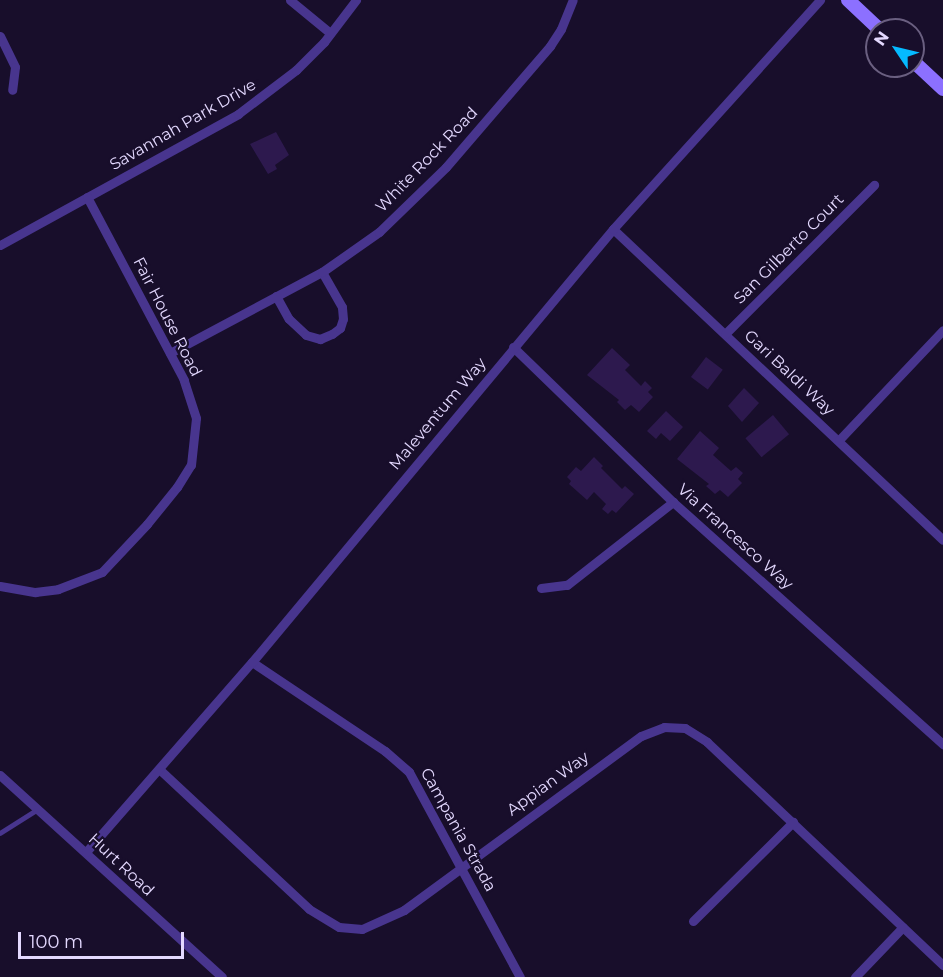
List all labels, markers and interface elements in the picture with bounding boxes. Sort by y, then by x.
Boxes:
north arrow [865,18,925,78]
text: N [870,28,893,49]
street label: Savannah Park Drive [106,75,260,175]
street label: White Rock Road [372,103,482,217]
street label: San Gilberto Court [730,190,848,308]
street label: Fair House Road [129,254,205,380]
street label: Gari Baldi Way [740,326,838,420]
street label: Maleventum Way [385,354,491,474]
street label: Via Francesco Way [673,480,797,594]
street label: Appian Way [503,748,593,820]
street label: Campania Strada [416,765,500,895]
street label: Hurt Road [84,830,158,900]
scale bar [21,920,188,958]
text: 100 m [29,931,83,953]

